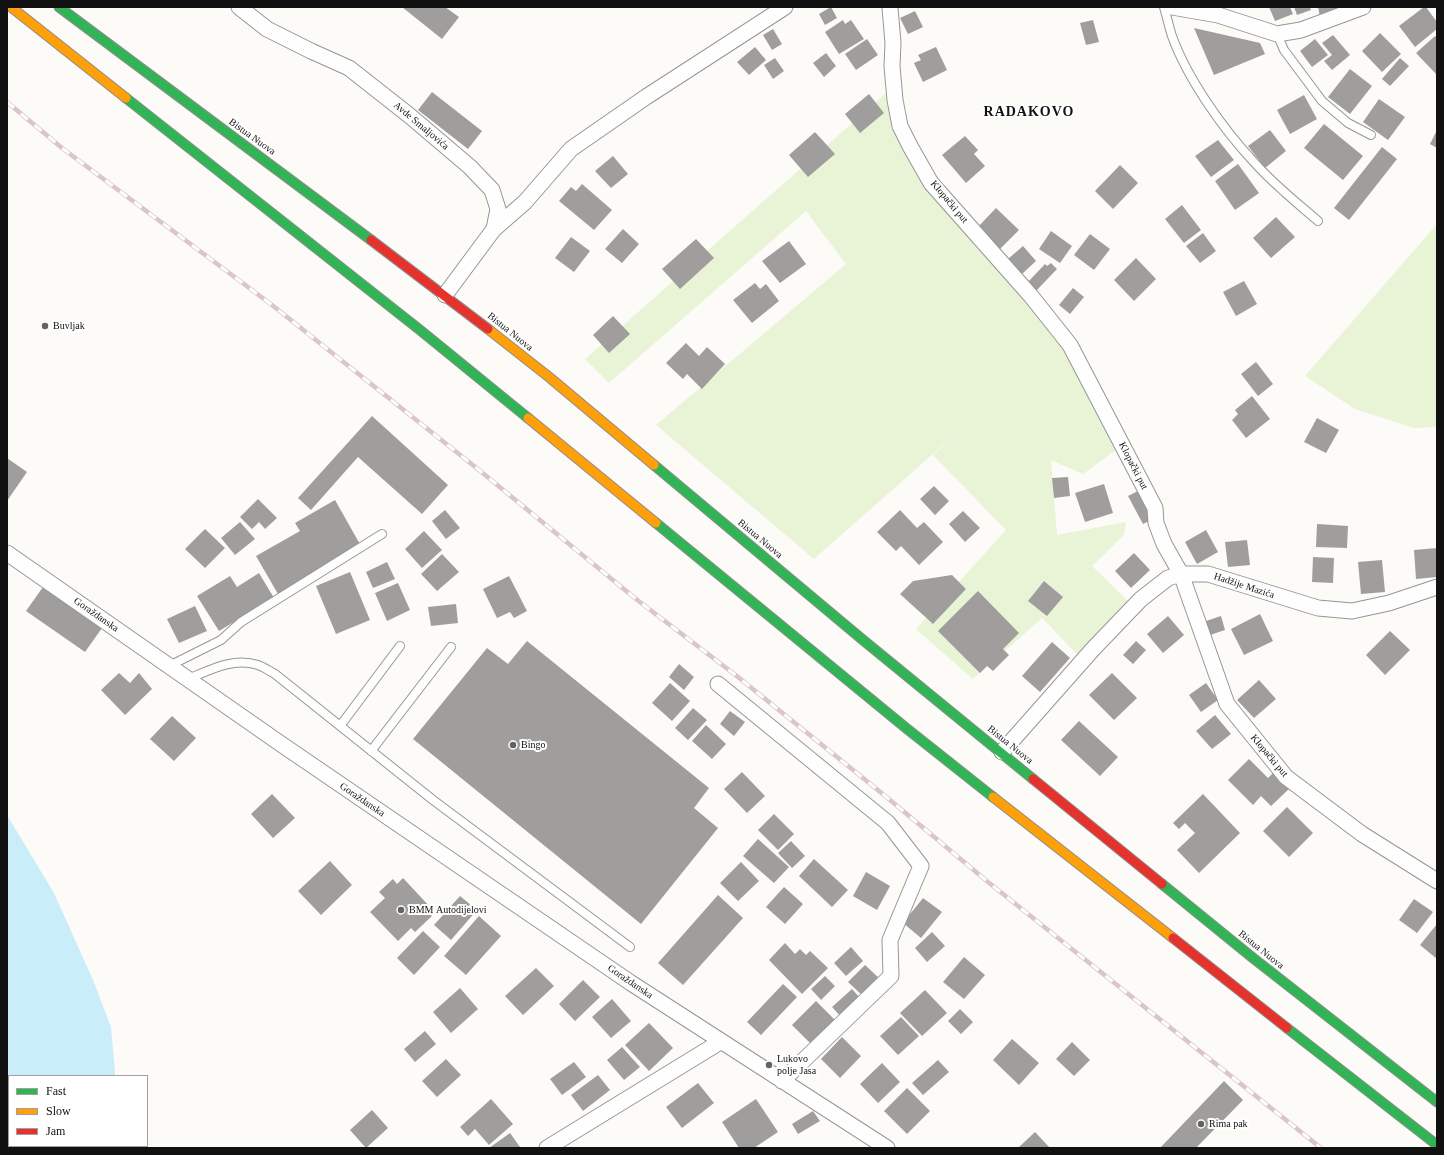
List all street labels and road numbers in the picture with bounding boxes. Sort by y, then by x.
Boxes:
street label: Avde Smaljovića [391,99,451,153]
street label: Bistua Nuova [226,116,278,158]
street label: Klopački put [928,178,970,226]
street label: Bistua Nuova [485,310,535,354]
street label: Klopački put [1116,440,1150,492]
street label: Bistua Nuova [735,517,785,561]
street label: Hadžije Mazića [1212,571,1276,601]
street label: Goraždanska [71,595,121,635]
street label: Bistua Nuova [985,723,1035,767]
street label: Klopački put [1248,732,1290,780]
street label: Goraždanska [337,780,387,820]
street label: Bistua Nuova [1236,928,1286,972]
street label: Goraždanska [605,962,655,1002]

